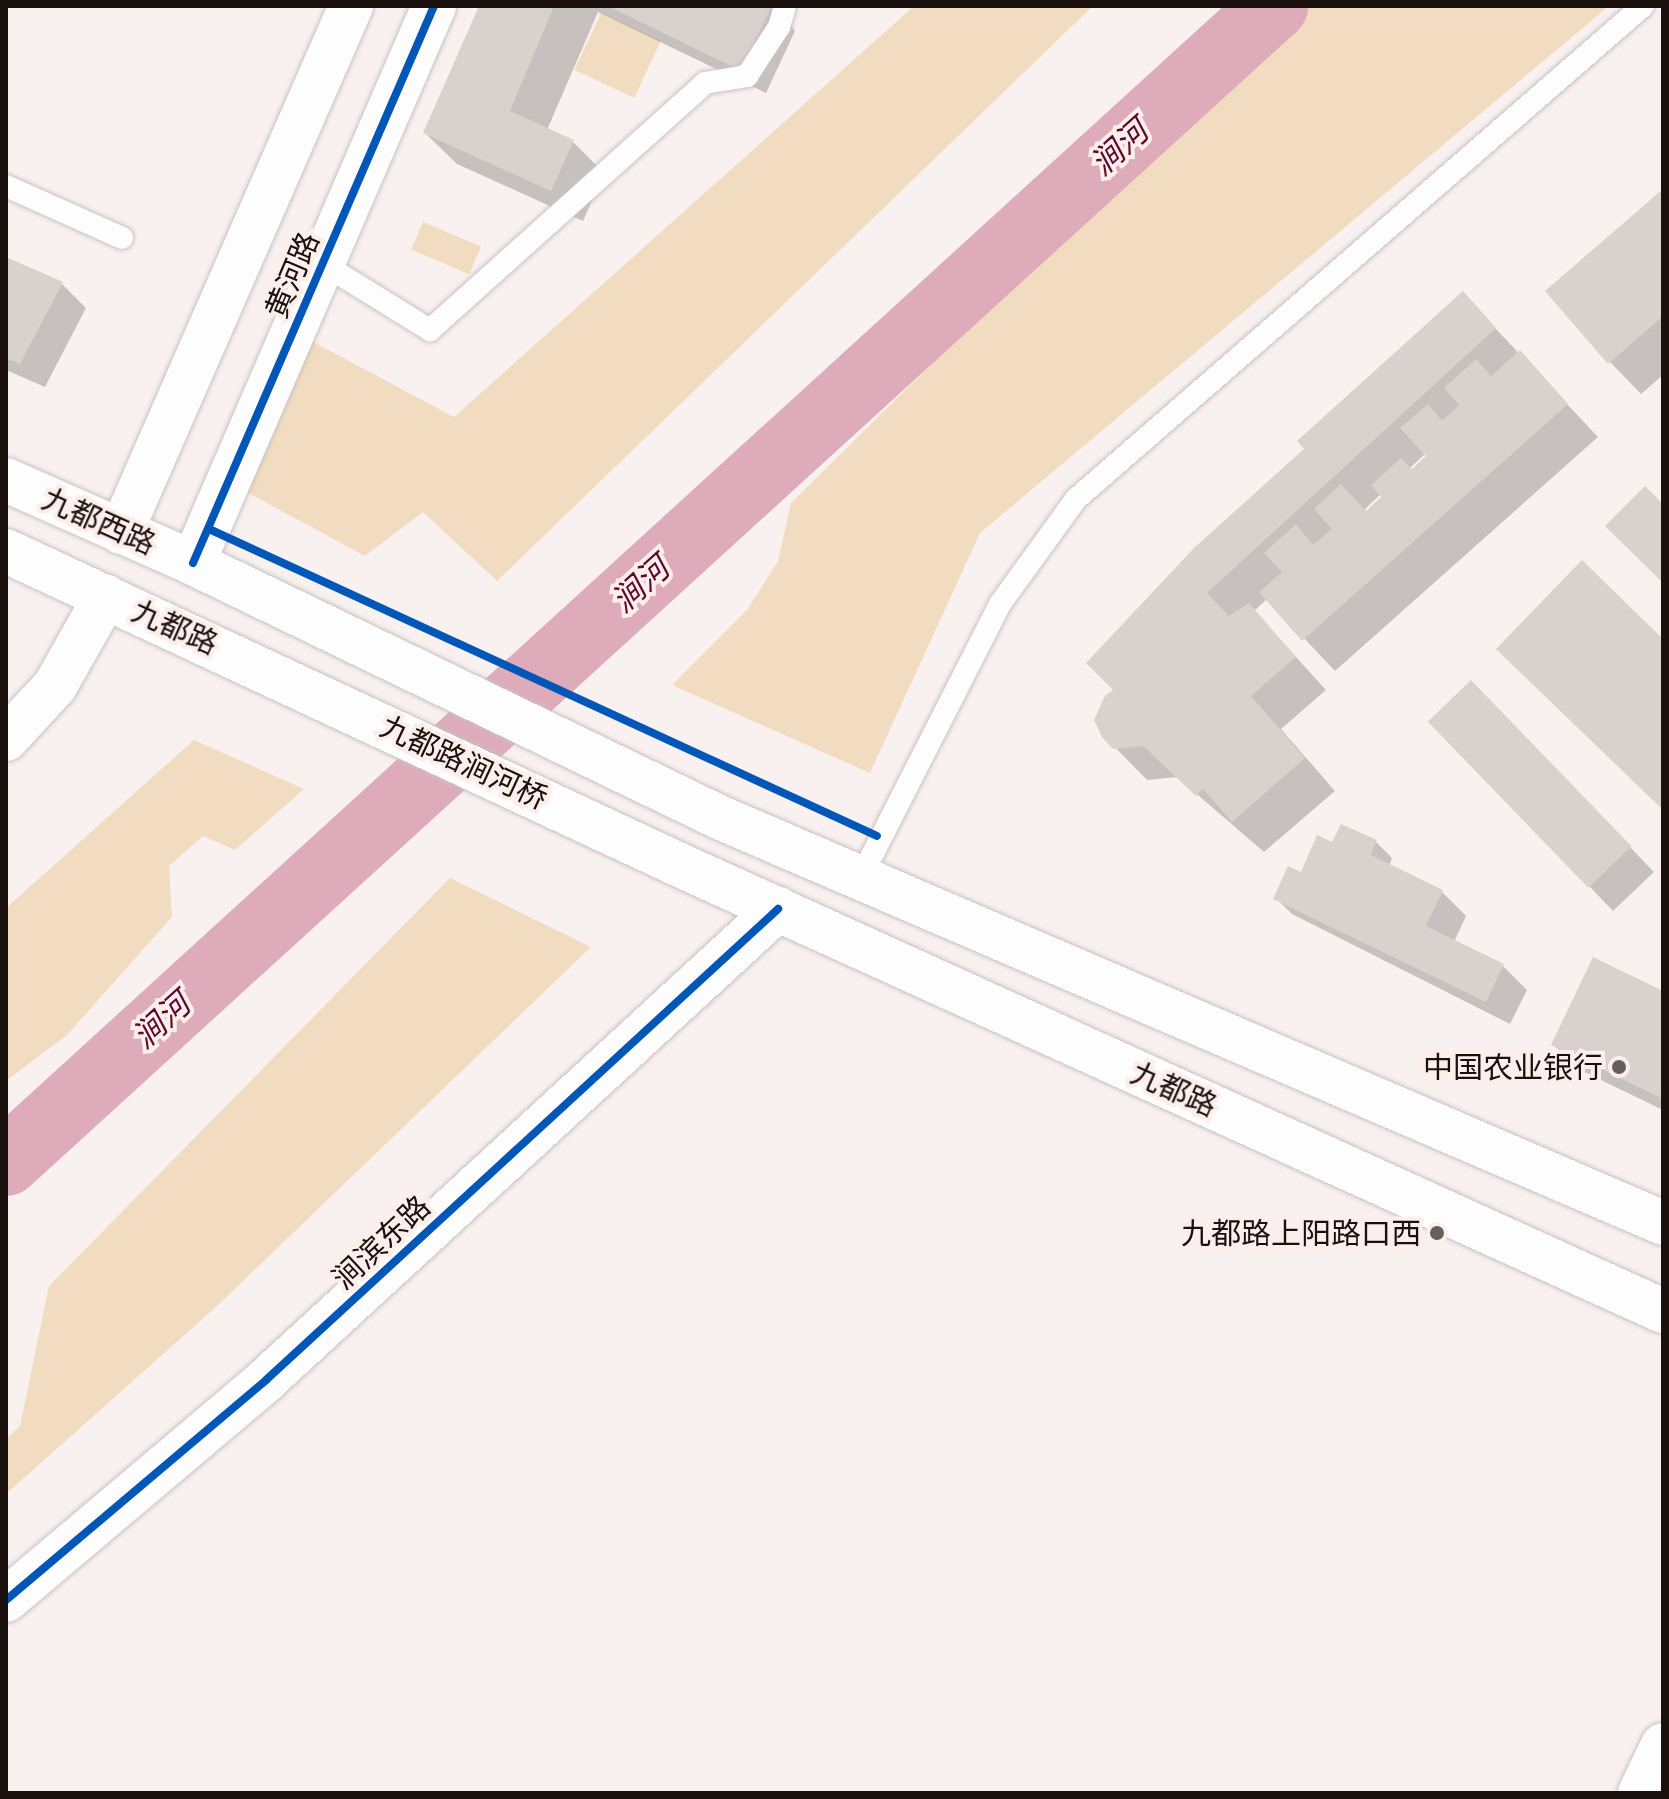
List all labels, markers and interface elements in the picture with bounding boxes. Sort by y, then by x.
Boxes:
water label: 涧河 [1082,111,1156,183]
street label: 黄河路 [258,227,326,323]
street label: 九都西路 [37,480,161,562]
water label: 涧河 [603,548,677,620]
street label: 九都路 [127,592,223,662]
street label: 九都路涧河桥 [375,708,553,816]
water label: 涧河 [124,984,198,1056]
place label: 中国农业银行 [1423,1049,1603,1085]
street label: 九都路 [1126,1054,1222,1124]
marker: 中国农业银行 [1610,1058,1628,1076]
street label: 涧滨东路 [325,1188,437,1296]
place label: 九都路上阳路口西 [1181,1215,1421,1251]
marker: 九都路上阳路口西 [1428,1224,1446,1242]

